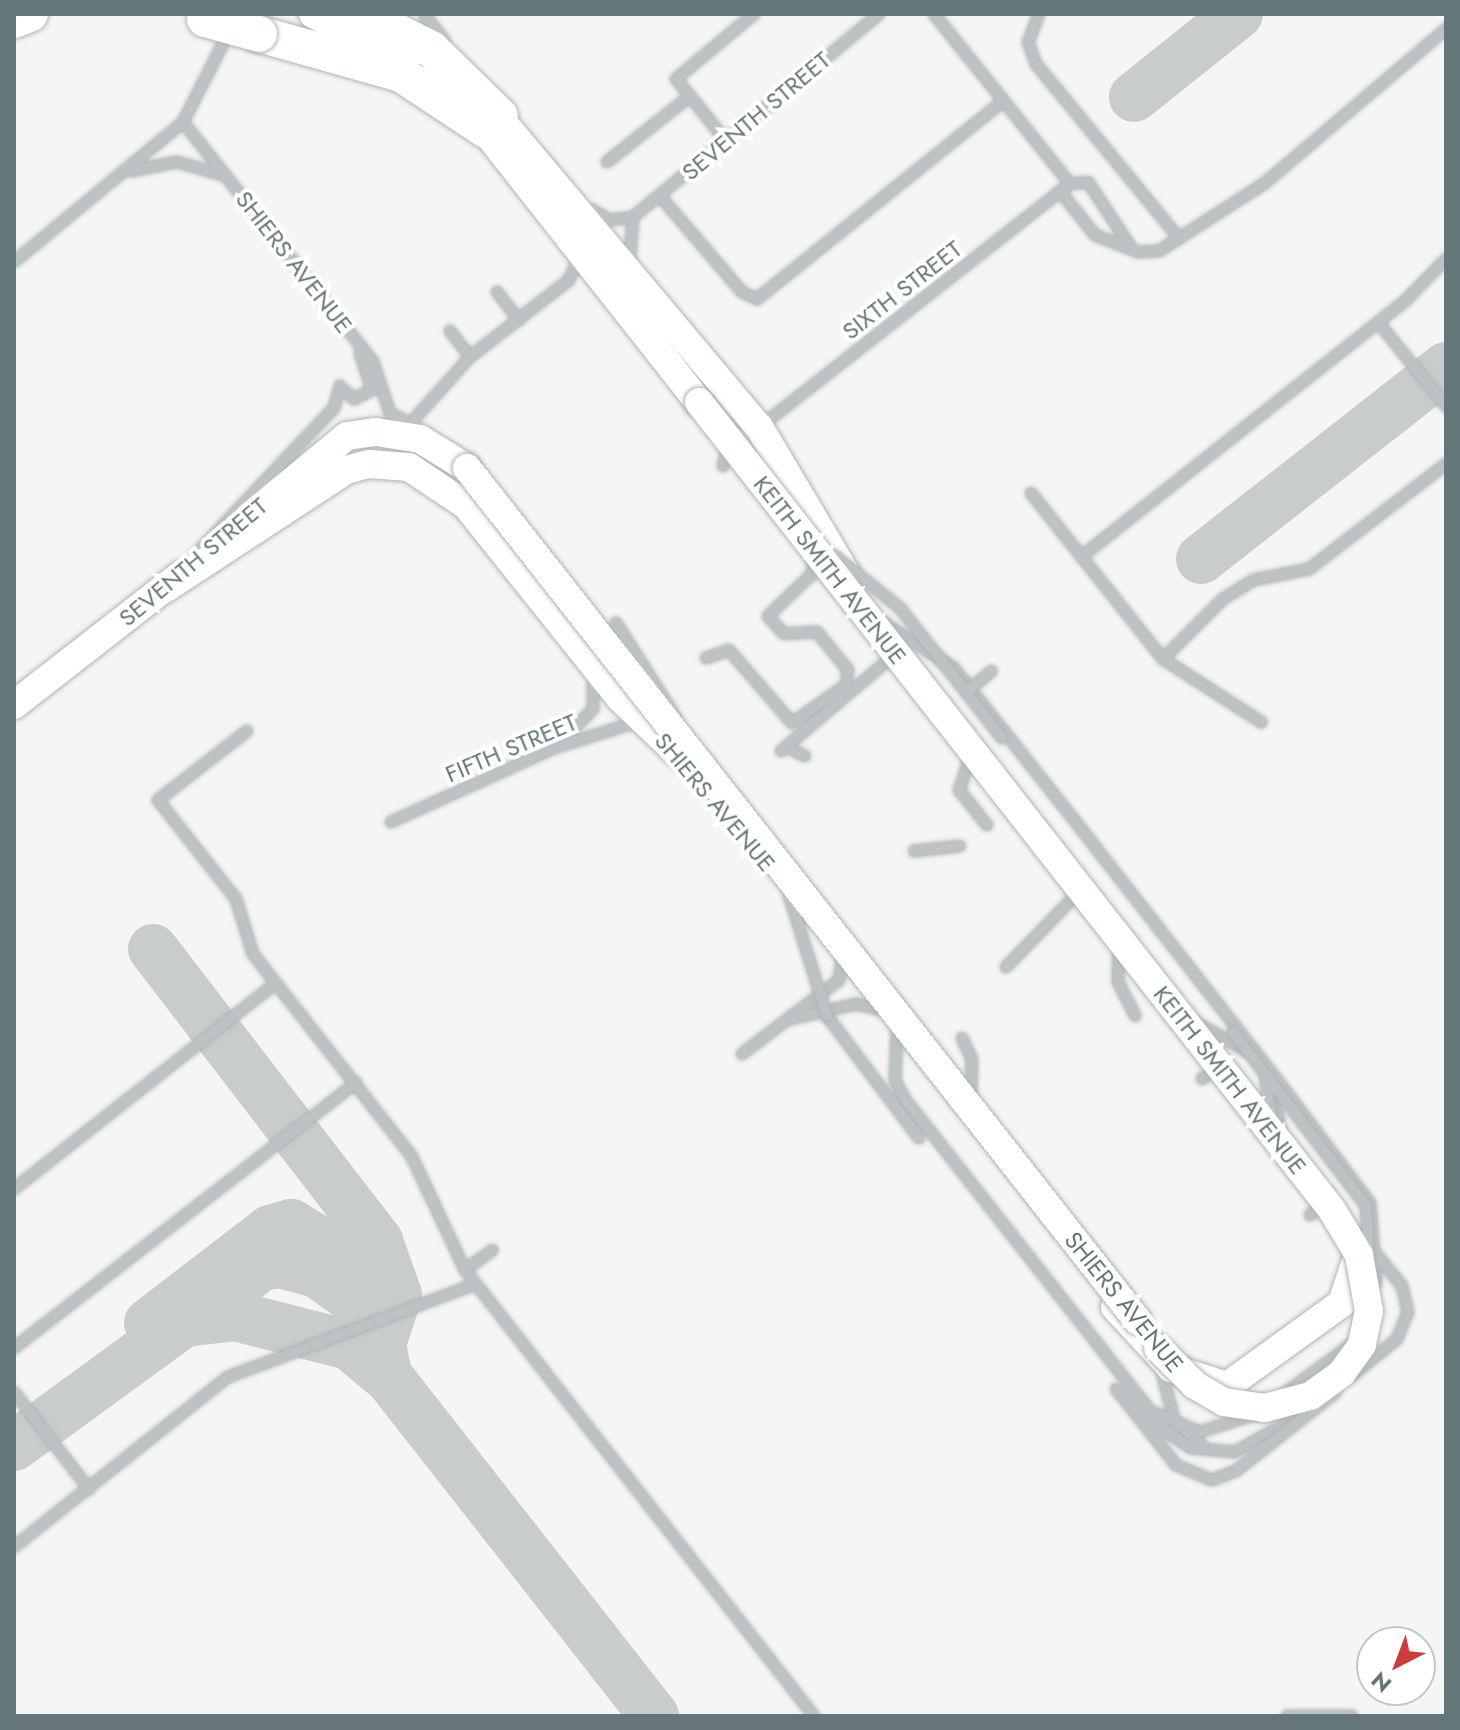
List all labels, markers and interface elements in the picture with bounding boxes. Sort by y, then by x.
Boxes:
street label: SEVENTH STREET [676,46,836,186]
street label: SHIERS AVENUE [230,185,358,339]
street label: SIXTH STREET [836,234,968,346]
street label: KEITH SMITH AVENUE [747,470,913,670]
street label: SEVENTH STREET [113,492,273,632]
street label: FIFTH STREET [441,707,581,789]
street label: SHIERS AVENUE [649,727,781,877]
street label: KEITH SMITH AVENUE [1147,980,1313,1180]
street label: SHIERS AVENUE [1059,1226,1189,1378]
north arrow [1356,1626,1436,1706]
text: N [1364,1665,1398,1700]

